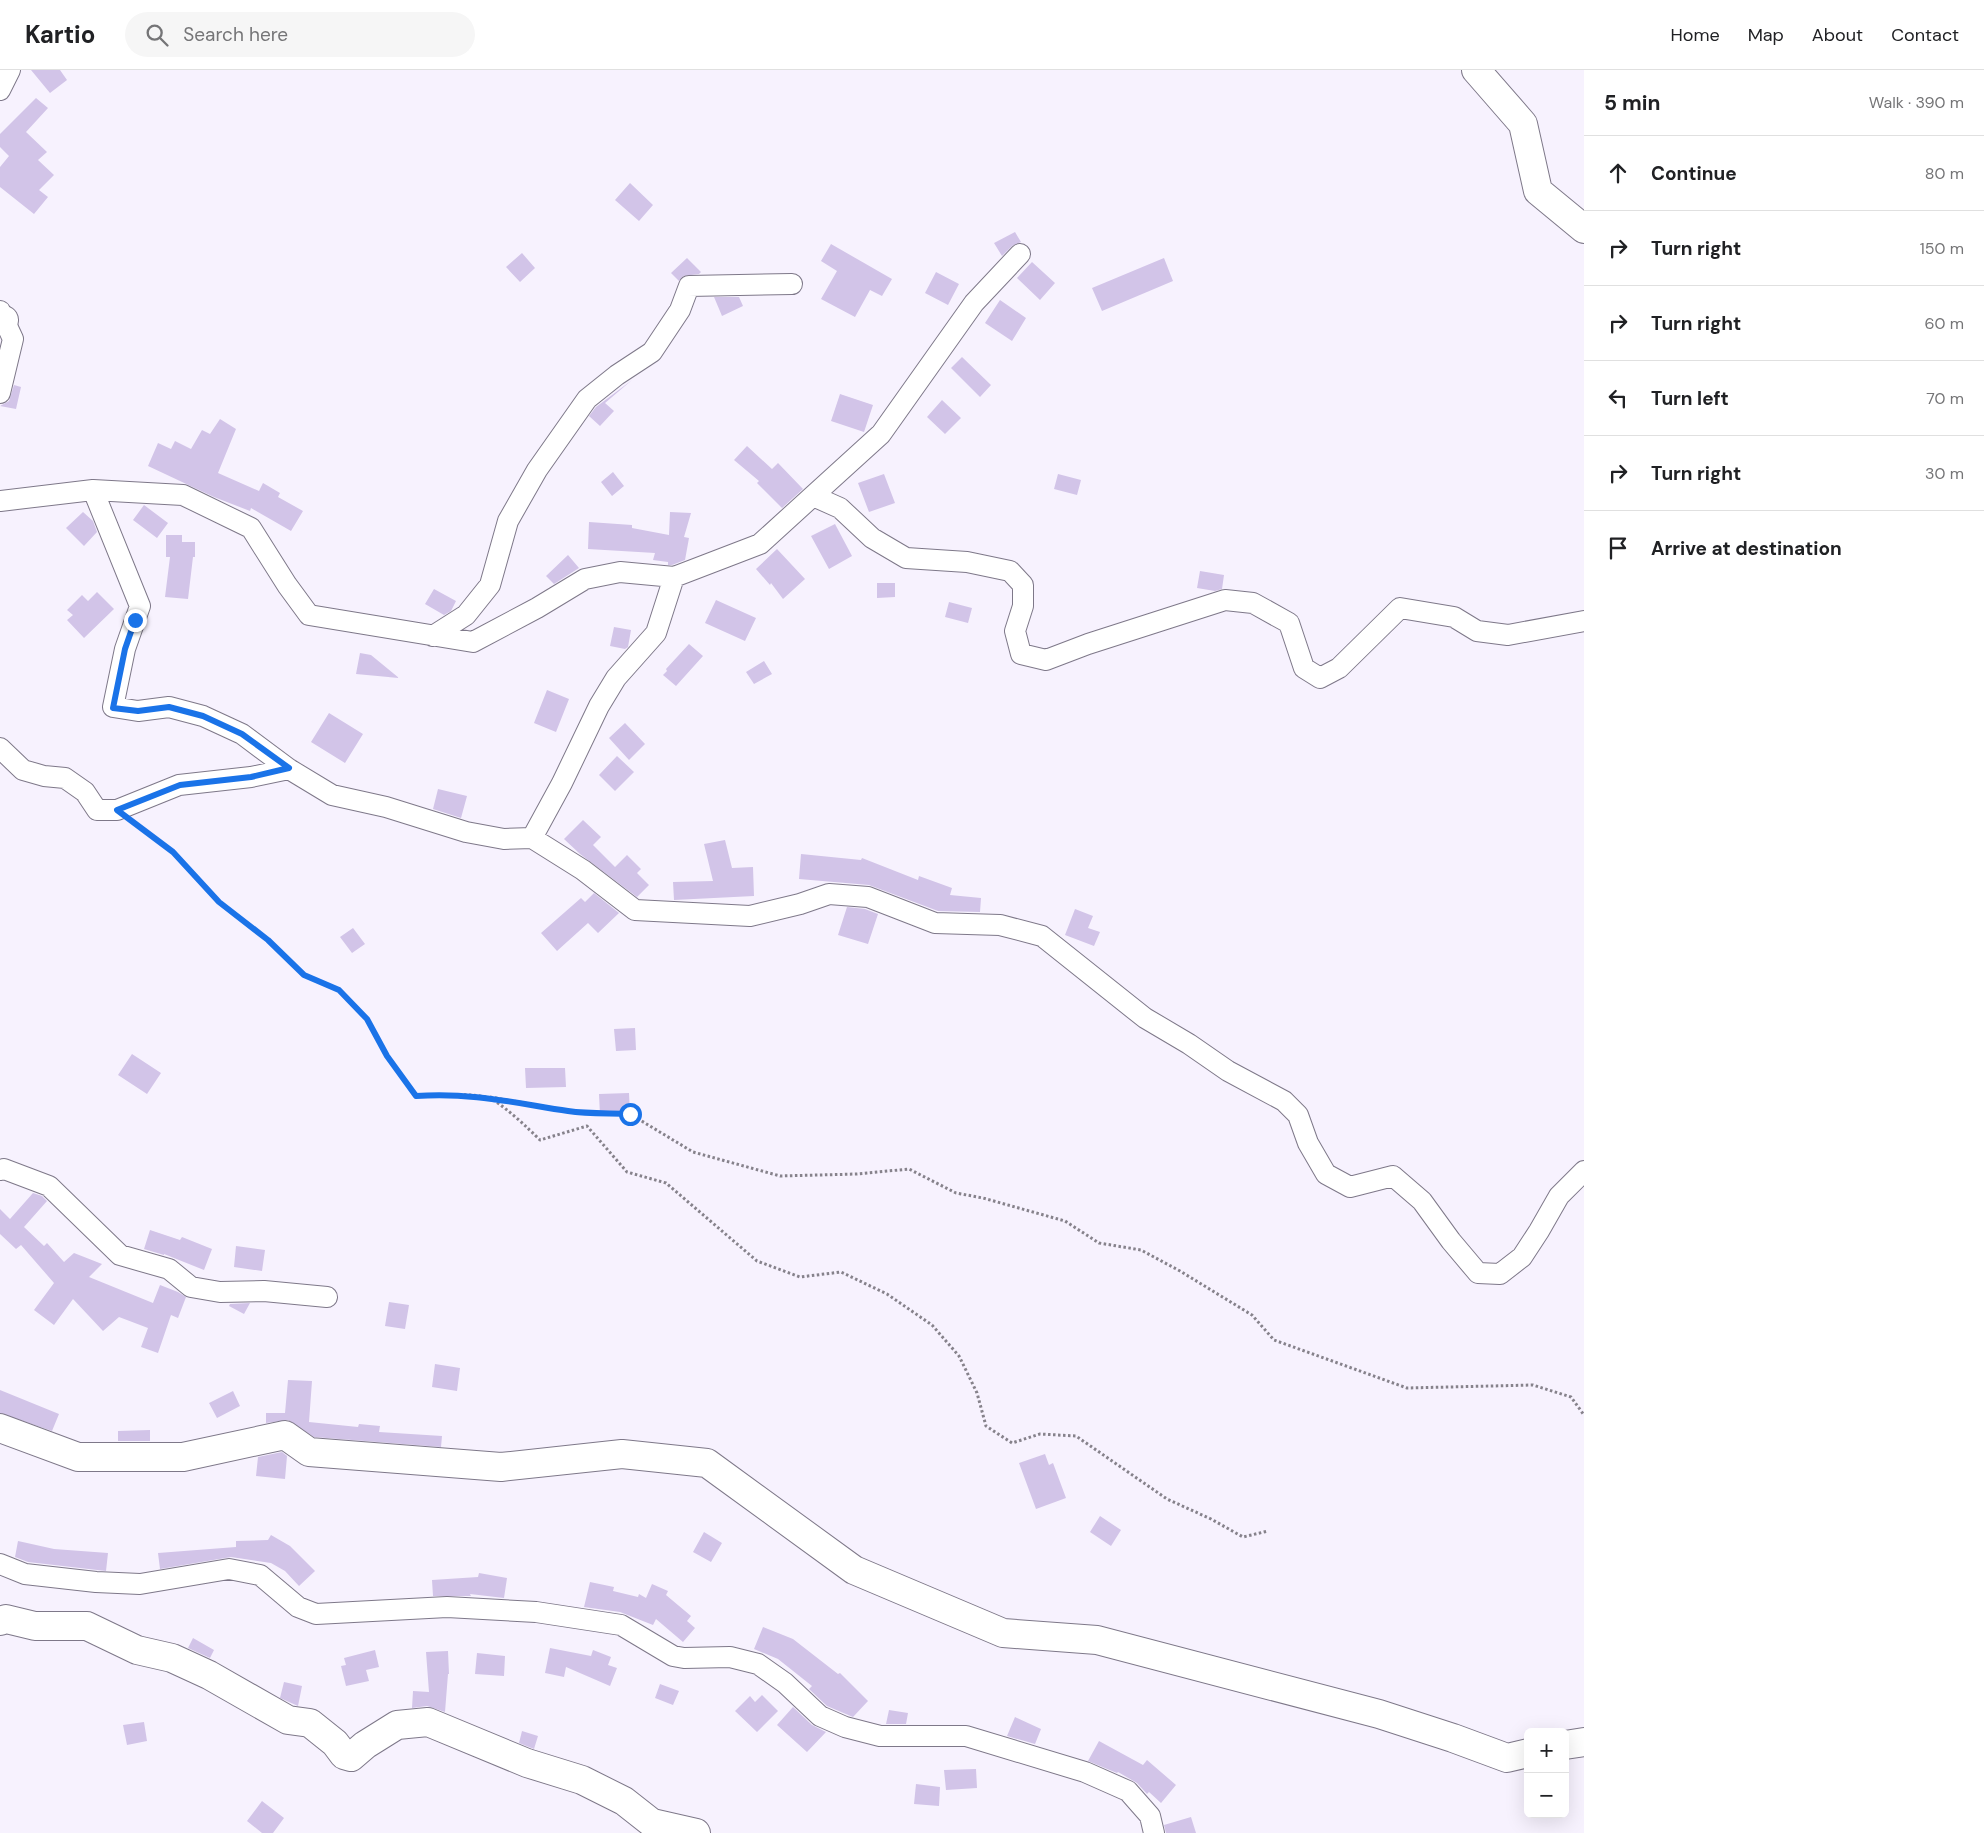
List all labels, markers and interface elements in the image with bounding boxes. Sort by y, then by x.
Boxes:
search box [125,12,475,57]
text: Kartio [25,19,95,50]
icon: search [143,21,171,49]
text: Search here [183,22,288,47]
text: Home [1670,23,1720,47]
text: Map [1748,23,1784,47]
text: About [1812,23,1863,47]
text: Contact [1891,23,1959,47]
text: 5 min [1604,89,1660,117]
text: Walk · 390 m [1869,92,1964,113]
icon: ahead [1604,159,1632,187]
text: Continue [1651,161,1737,186]
text: 80 m [1925,163,1964,184]
icon: right [1604,234,1632,262]
text: Turn right [1651,236,1741,261]
text: 150 m [1920,238,1964,259]
icon: right [1604,309,1632,337]
text: Turn right [1651,311,1741,336]
text: 60 m [1924,313,1964,334]
icon: left [1604,384,1632,412]
text: Turn left [1651,386,1729,411]
text: 70 m [1926,388,1964,409]
icon: right [1604,459,1632,487]
text: Turn right [1651,461,1741,486]
text: 30 m [1925,463,1964,484]
icon: arrive [1604,534,1632,562]
text: Arrive at destination [1651,536,1842,561]
route end [124,609,147,632]
route start [619,1103,642,1126]
map controls [1524,1728,1569,1818]
button: + [1524,1728,1569,1773]
button: − [1524,1773,1569,1818]

